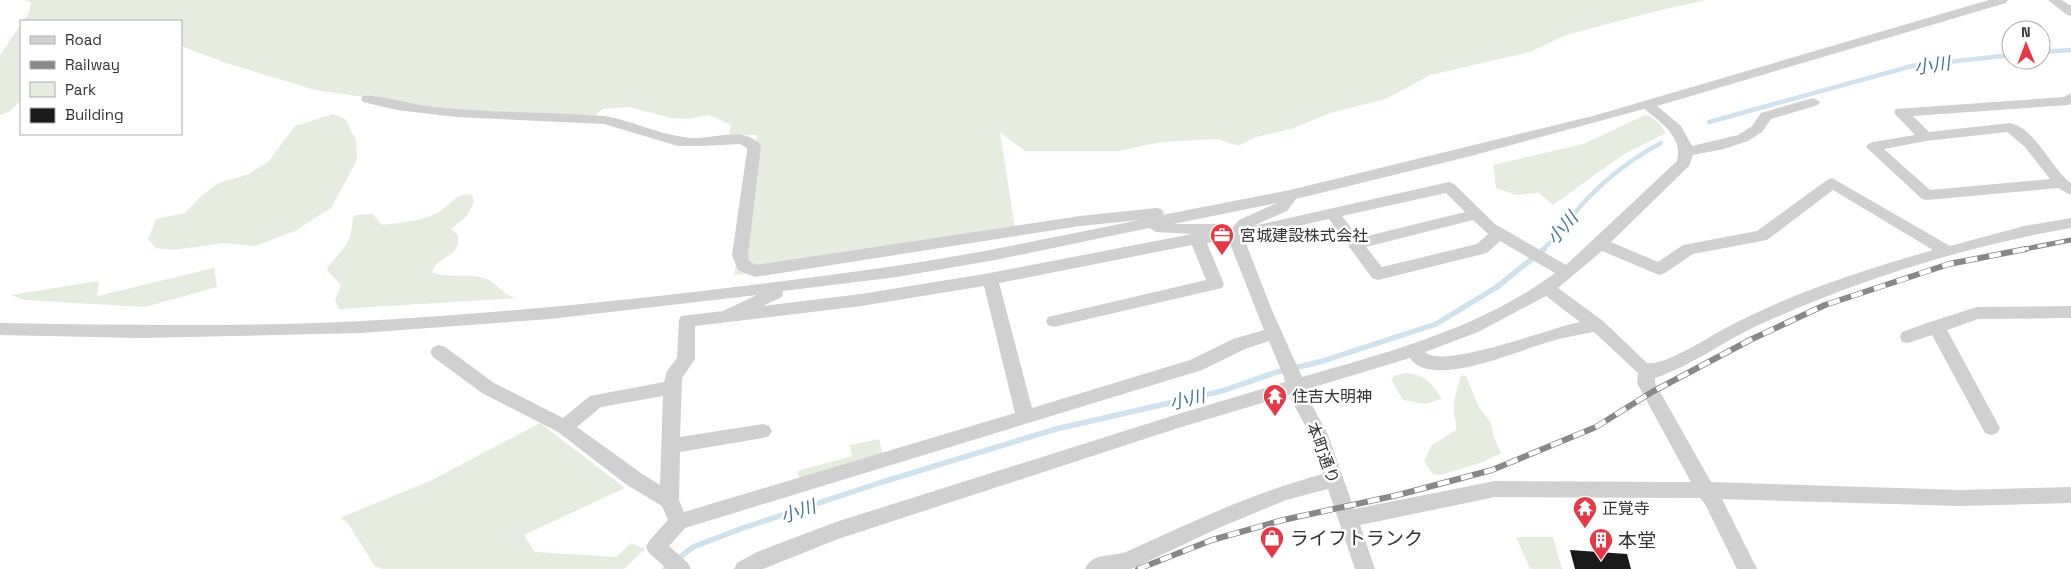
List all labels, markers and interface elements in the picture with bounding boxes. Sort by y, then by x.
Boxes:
legend [20,20,182,135]
north arrow [2001,20,2051,70]
text: N [2021,23,2031,41]
text: Road [65,30,102,49]
water label: 小川 [1913,51,1953,79]
text: Railway [65,55,120,74]
text: Park [65,80,96,99]
text: Building [65,105,124,124]
water label: 小川 [1542,205,1584,249]
office icon: 宮城建設株式会社 [1209,222,1235,256]
place label: 宮城建設株式会社 [1240,225,1368,246]
water label: 小川 [1167,383,1209,414]
temple icon: 住吉大明神 [1262,383,1288,417]
place label: 住吉大明神 [1292,386,1372,407]
street label: 本町通り [1302,419,1344,487]
water label: 小川 [777,494,821,528]
temple icon: 正覚寺 [1572,495,1598,529]
place label: 正覚寺 [1602,498,1650,519]
shop icon: ライフトランク [1259,525,1285,559]
place label: ライフトランク [1290,526,1423,551]
building icon: 本堂 [1588,527,1614,561]
place label: 本堂 [1618,528,1656,553]

